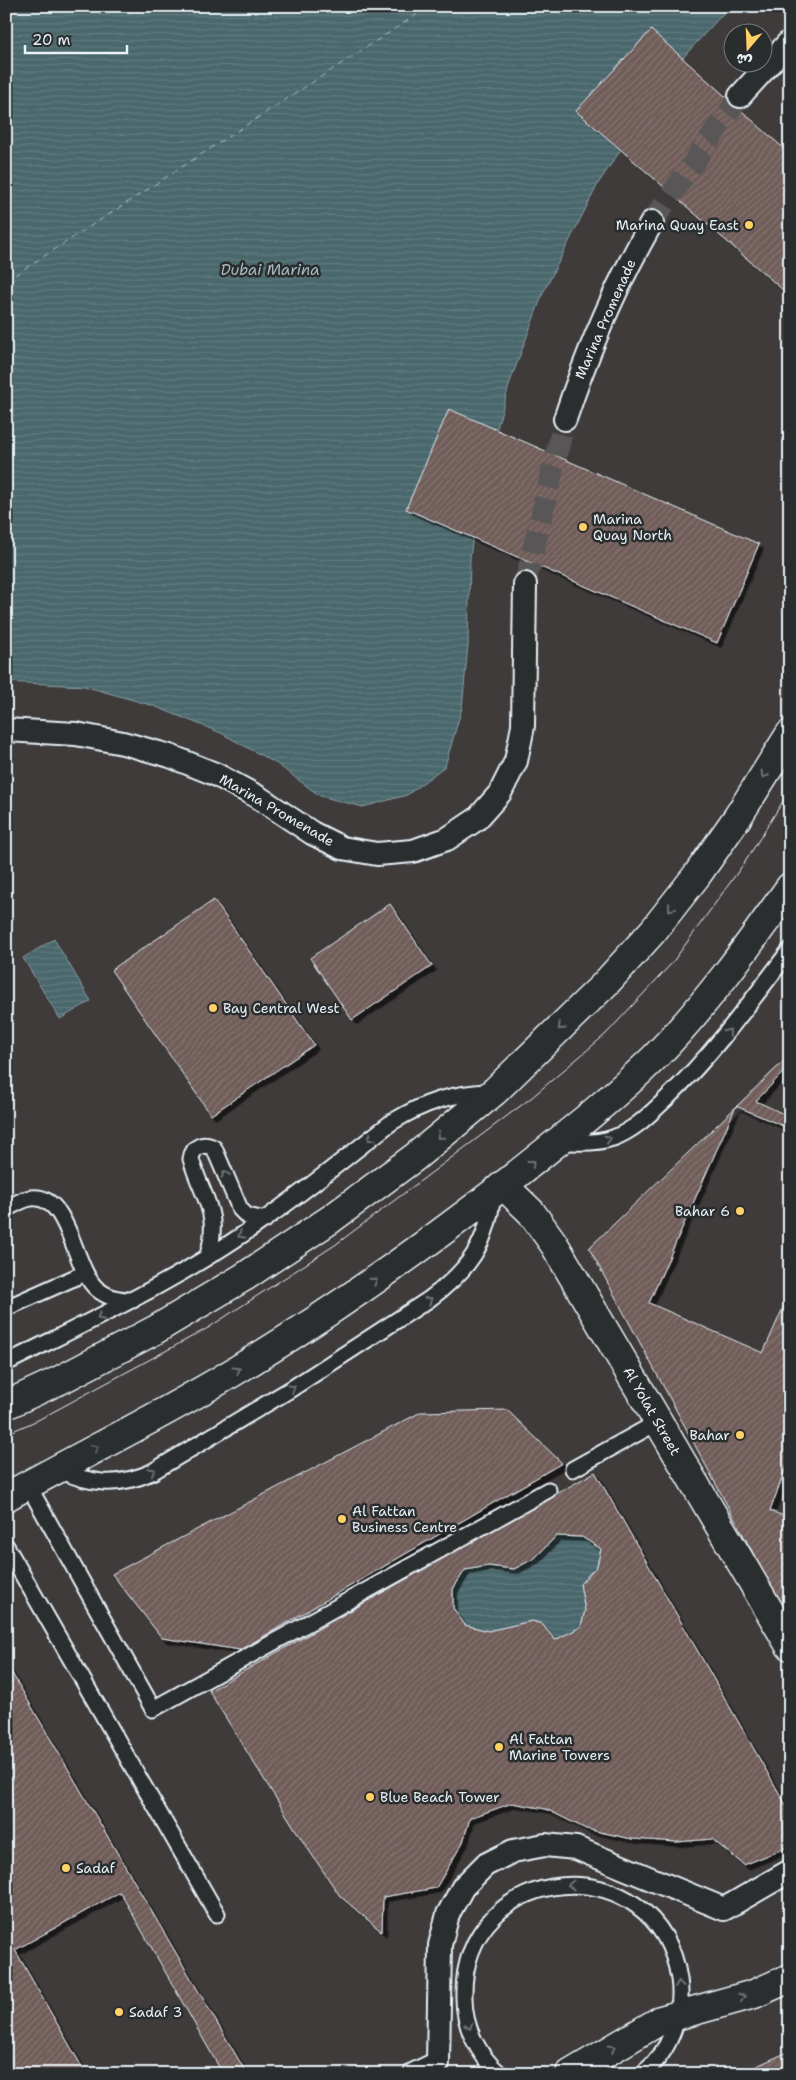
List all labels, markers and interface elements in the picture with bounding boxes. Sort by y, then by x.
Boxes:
scale bar [25,22,128,54]
north arrow [724,22,774,72]
text: 20 m [32,30,71,50]
text: ش [734,49,754,71]
place label: Marina Quay East [616,216,739,234]
marker: Marina Quay East [743,219,755,231]
street label: Marina Promenade [570,256,640,382]
water label: Dubai Marina [221,260,319,280]
place label: Marina Quay North [593,510,672,544]
marker: Marina Quay North [577,521,589,533]
street label: Marina Promenade [216,770,338,850]
one-way arrow [760,770,770,779]
one-way arrow [668,903,677,912]
place label: Bay Central West [223,999,340,1017]
marker: Bay Central West [207,1002,219,1014]
one-way arrow [557,1021,566,1030]
one-way arrow [722,1029,730,1038]
one-way arrow [437,1131,446,1140]
one-way arrow [367,1132,377,1141]
one-way arrow [603,1134,611,1144]
one-way arrow [526,1160,535,1169]
one-way arrow [221,1170,231,1178]
place label: Bahar 6 [675,1202,730,1220]
marker: Bahar 6 [734,1205,746,1217]
one-way arrow [237,1229,246,1238]
one-way arrow [368,1278,377,1287]
one-way arrow [423,1297,432,1306]
one-way arrow [96,1310,105,1321]
street label: Al Yolat Street [619,1363,685,1459]
one-way arrow [232,1366,241,1376]
one-way arrow [287,1385,296,1394]
place label: Bahar [690,1426,730,1444]
marker: Bahar [734,1429,746,1441]
one-way arrow [90,1444,99,1454]
one-way arrow [147,1467,156,1477]
place label: Al Fattan Business Centre [352,1502,457,1536]
marker: Al Fattan Business Centre [336,1513,348,1525]
place label: Al Fattan Marine Towers [509,1730,610,1764]
marker: Al Fattan Marine Towers [493,1741,505,1753]
place label: Blue Beach Tower [380,1788,500,1806]
marker: Blue Beach Tower [364,1791,376,1803]
place label: Sadaf [76,1859,116,1877]
marker: Sadaf [60,1862,72,1874]
one-way arrow [566,1880,574,1890]
one-way arrow [674,1980,685,1988]
one-way arrow [738,1993,746,2003]
place label: Sadaf 3 [129,2003,182,2021]
marker: Sadaf 3 [113,2006,125,2018]
one-way arrow [463,2021,473,2029]
one-way arrow [606,2045,615,2055]

